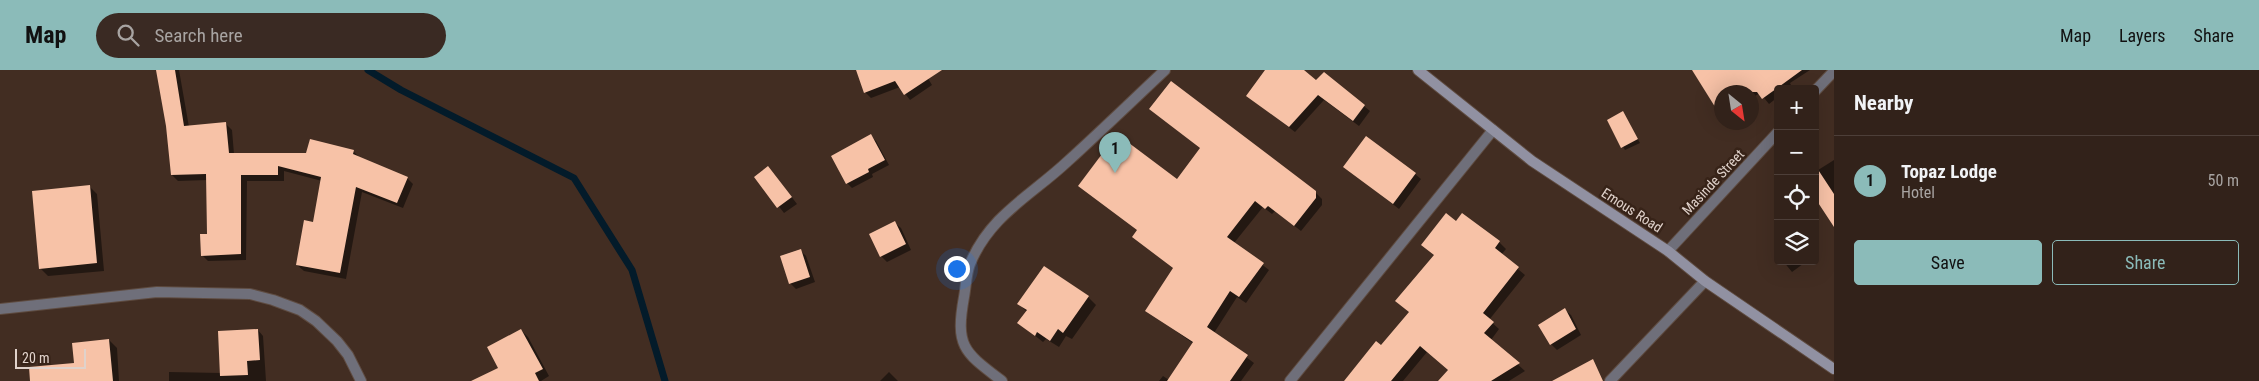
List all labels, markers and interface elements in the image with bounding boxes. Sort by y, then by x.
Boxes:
search box [96,13,446,58]
text: Map [25,21,66,49]
icon: search [114,21,142,49]
text: Search here [154,24,243,47]
text: Map [2060,25,2091,46]
text: Layers [2119,25,2166,46]
text: Share [2194,25,2234,46]
north arrow [1714,85,1759,130]
map controls [1774,85,1819,265]
button: + [1774,85,1819,130]
text: Nearby [1854,91,1913,115]
button: − [1774,130,1819,175]
pin: 1 [1099,132,1131,173]
street label: Masinde Street [1679,146,1747,218]
text: Topaz Lodge [1901,160,1997,183]
text: 1 [1866,171,1874,190]
text: 50 m [2207,171,2239,190]
button: locate [1774,175,1819,220]
text: Hotel [1901,183,1935,202]
street label: Emous Road [1599,184,1665,236]
button: layers [1774,220,1819,265]
button: Save [1854,240,2042,285]
button: Share [2052,240,2239,285]
your location [944,256,970,282]
scale bar [15,346,86,369]
text: 20 m [22,350,50,366]

